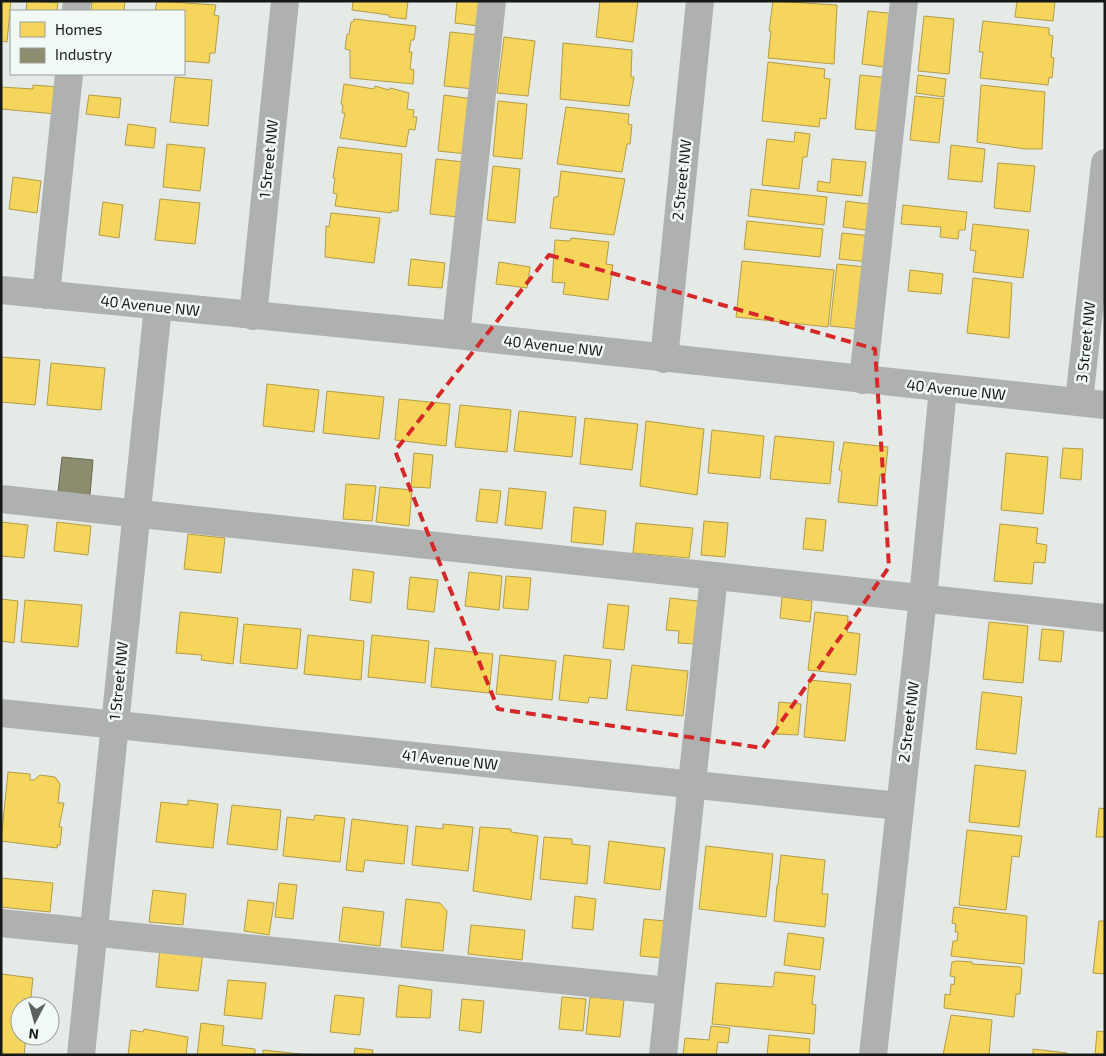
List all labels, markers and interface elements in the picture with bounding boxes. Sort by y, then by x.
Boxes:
legend [10,10,185,75]
text: Homes [55,20,102,38]
text: Industry [55,45,112,63]
street label: 1 Street NW [255,119,281,199]
street label: 2 Street NW [668,138,694,221]
street label: 40 Avenue NW [100,291,201,319]
street label: 3 Street NW [1072,300,1098,383]
street label: 40 Avenue NW [503,331,604,359]
street label: 40 Avenue NW [906,375,1007,403]
street label: 1 Street NW [105,641,131,721]
street label: 2 Street NW [894,680,922,763]
street label: 41 Avenue NW [401,745,499,773]
north arrow [10,996,60,1046]
text: N [28,1025,40,1043]

